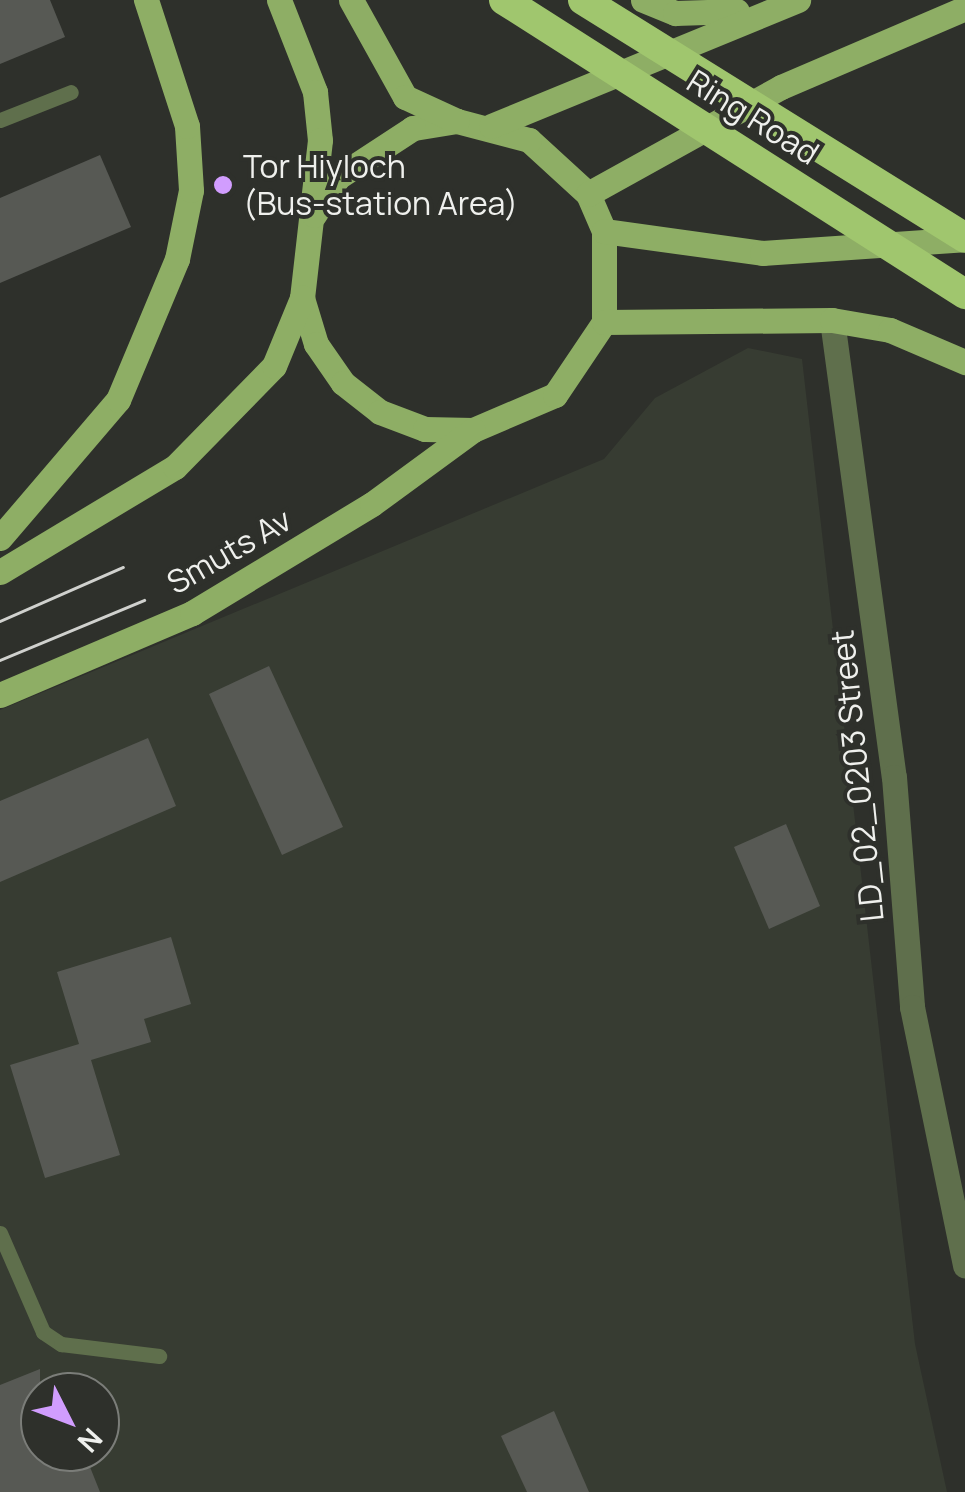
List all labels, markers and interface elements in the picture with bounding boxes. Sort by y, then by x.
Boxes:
street label: Ring Road [680,62,826,172]
place label: Tor Hiyloch (Bus-station Area) [243,148,518,223]
marker: Tor Hiyloch (Bus-station Area) [212,174,234,196]
street label: Smuts Av [160,500,298,602]
street label: LD_02_0203 Street [823,628,891,924]
north arrow [20,1372,120,1472]
text: N [70,1421,112,1461]

